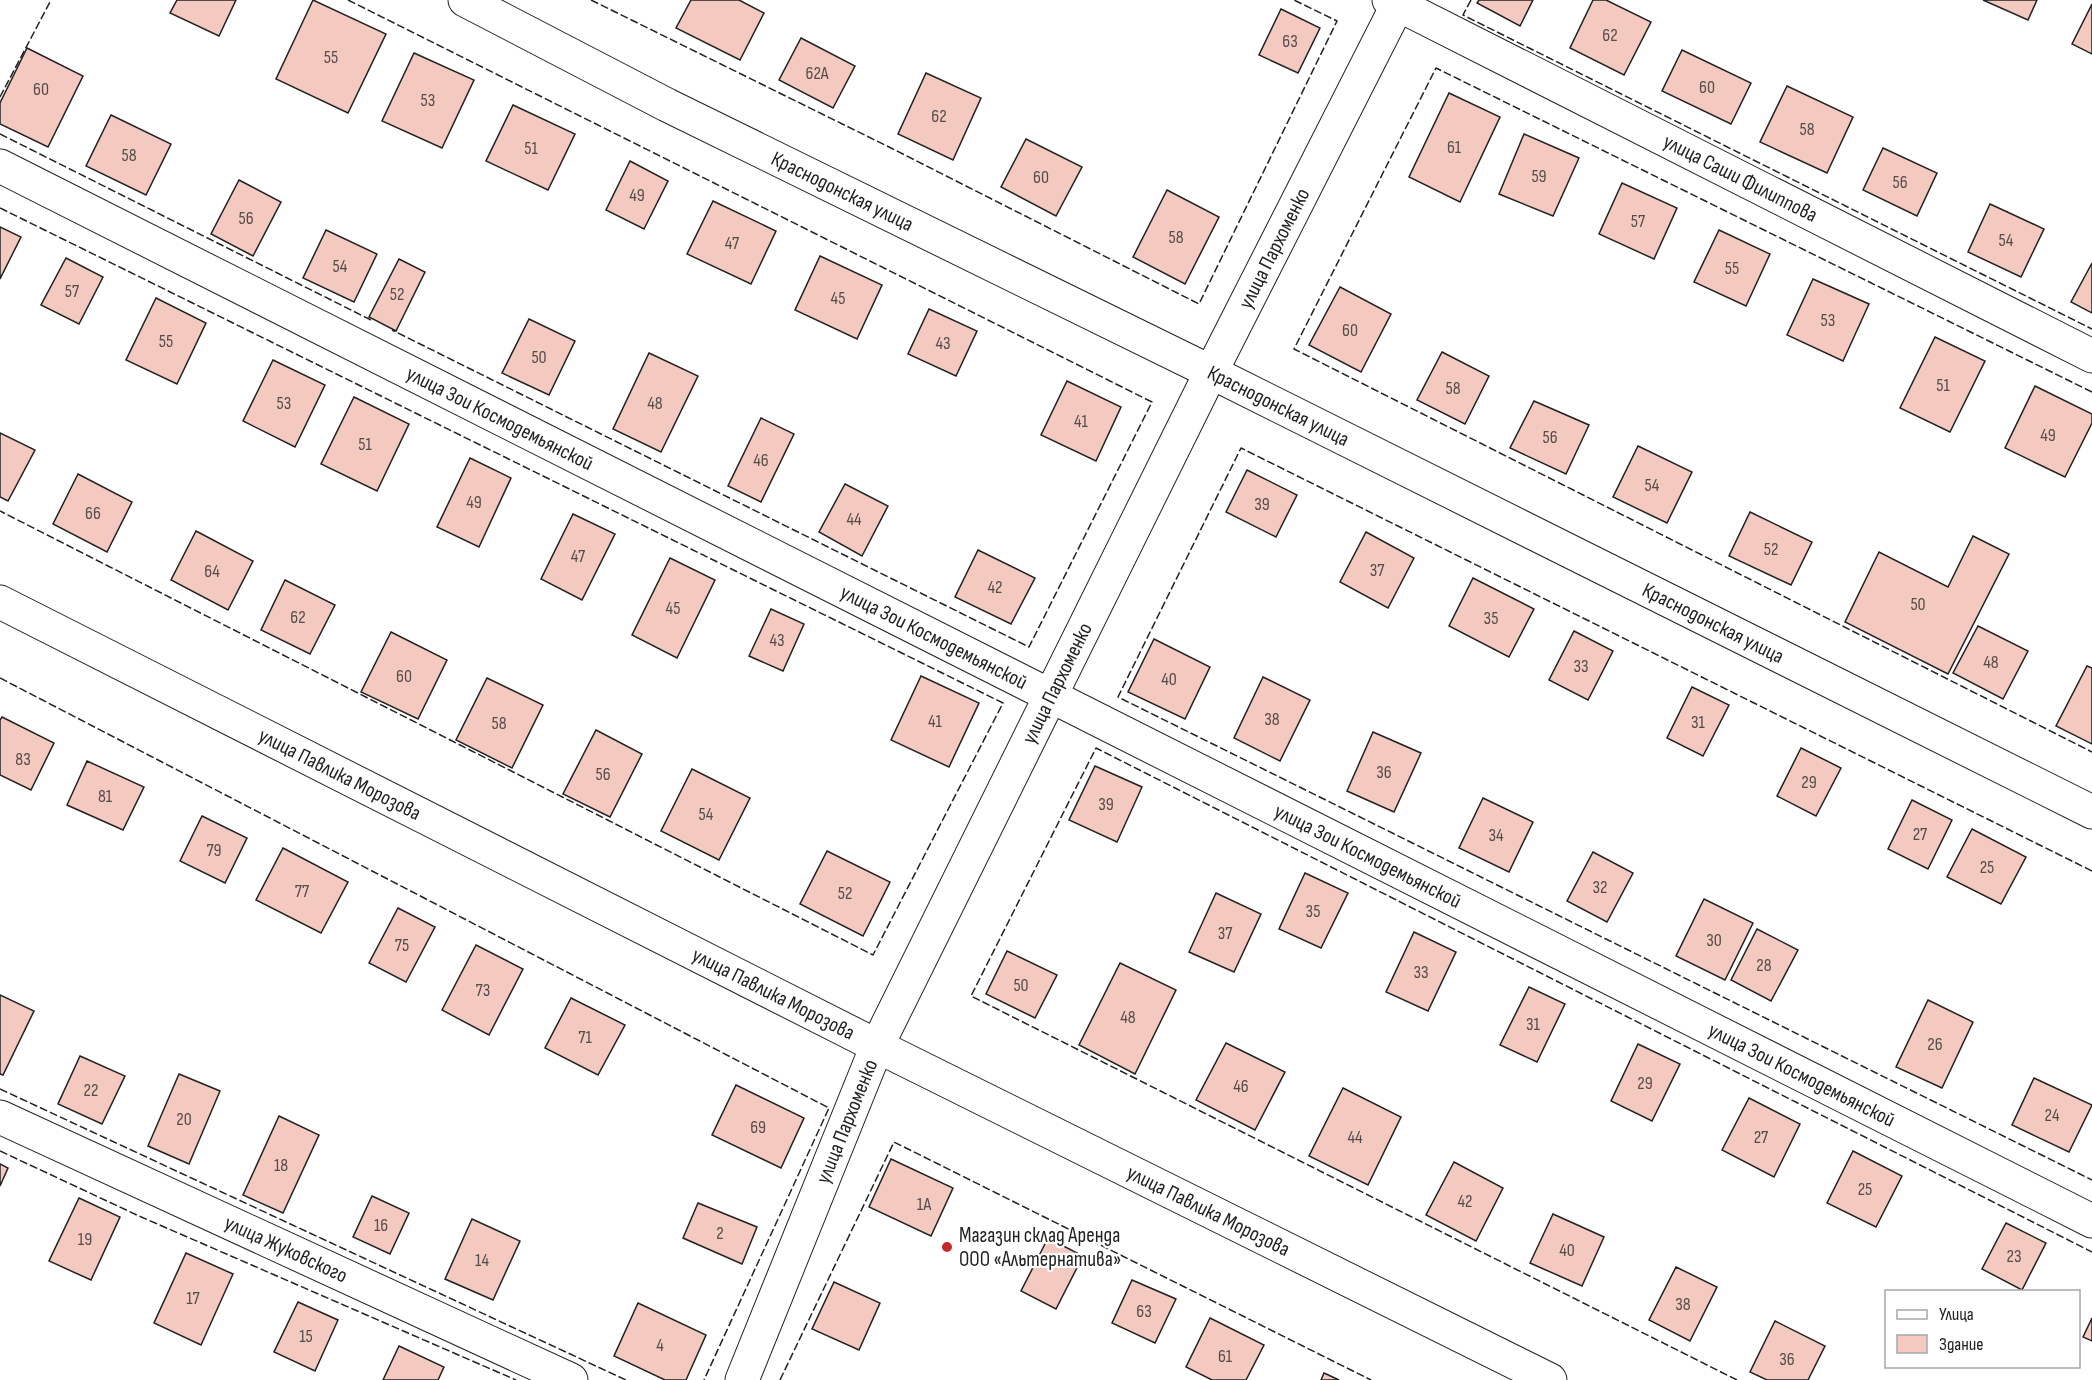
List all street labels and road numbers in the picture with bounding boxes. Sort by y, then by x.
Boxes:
street label: улица Саши Филиппова [1659,129,1822,227]
street label: Краснодонская улица [767,146,917,236]
street label: улица Пархоменко [1233,184,1315,313]
street label: Краснодонская улица [1203,360,1353,452]
street label: улица Зои Космодемьянской [402,361,598,476]
street label: Краснодонская улица [1638,577,1788,669]
street label: улица Зои Космодемьянской [836,579,1032,695]
street label: улица Пархоменко [1016,619,1097,748]
street label: улица Павлика Морозова [254,723,425,826]
street label: улица Зои Космодемьянской [1270,798,1466,913]
street label: улица Павлика Морозова [688,942,859,1045]
street label: улица Зои Космодемьянской [1704,1017,1899,1132]
street label: улица Пархоменко [810,1056,883,1187]
street label: улица Павлика Морозова [1123,1160,1294,1261]
street label: улица Жуковского [221,1210,352,1288]

